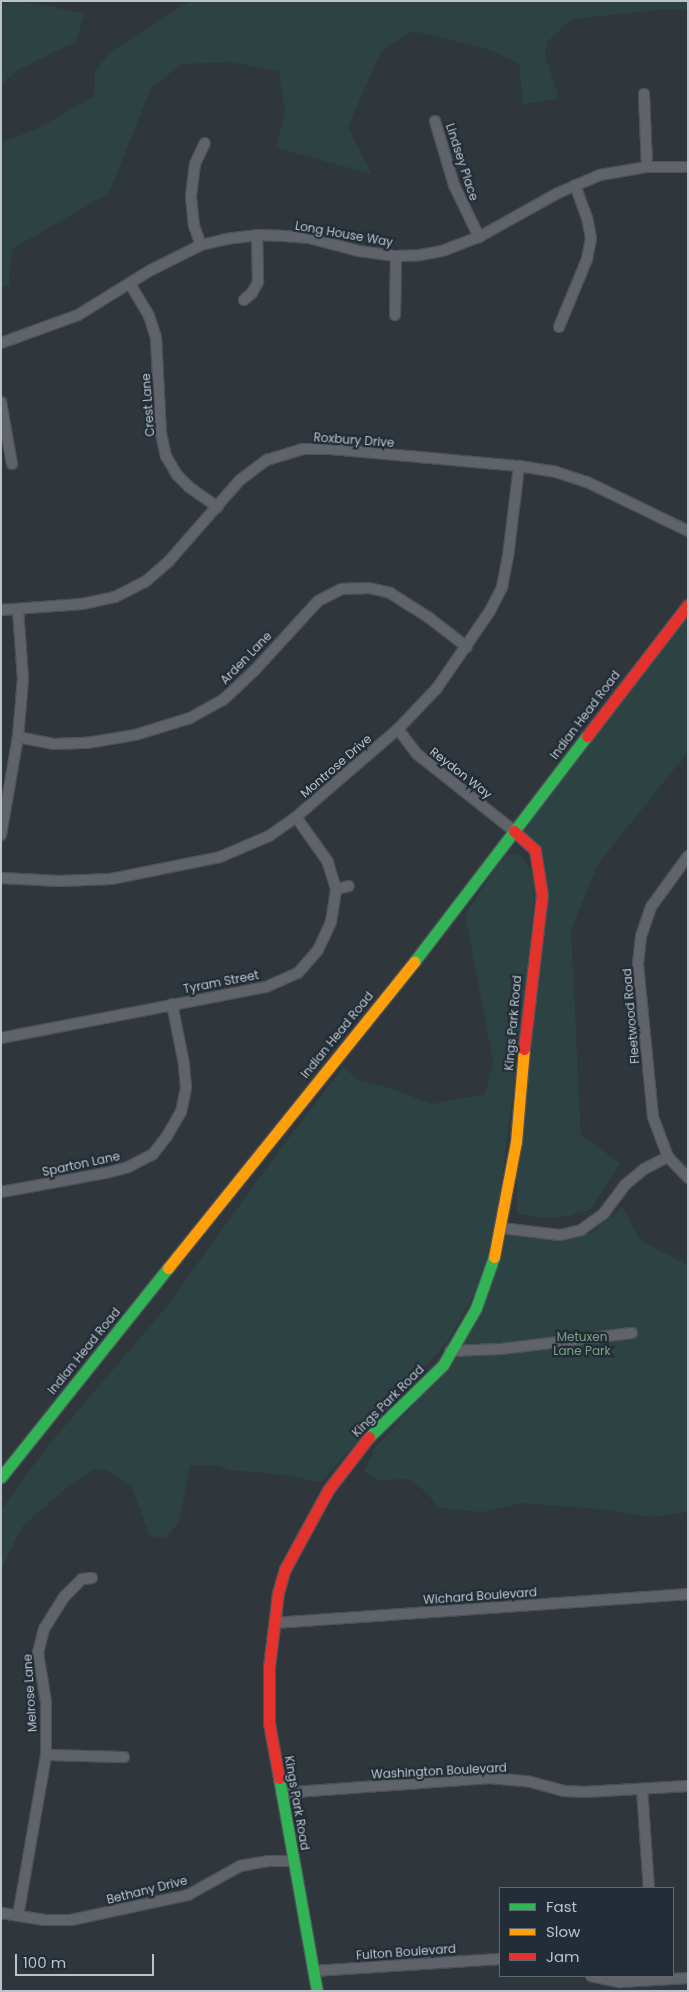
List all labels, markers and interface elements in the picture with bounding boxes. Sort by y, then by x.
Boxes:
street label: Lindsey Place [443,122,481,202]
street label: Long House Way [294,218,394,250]
street label: Crest Lane [139,373,157,437]
street label: Roxbury Drive [313,430,395,450]
street label: Arden Lane [217,629,275,687]
street label: Indian Head Road [547,668,623,762]
street label: Montrose Drive [298,731,374,801]
street label: Reydon Way [427,744,495,802]
street label: Tyram Street [182,968,260,996]
street label: Fleetwood Road [620,968,642,1064]
street label: Kings Park Road [502,975,524,1071]
street label: Indian Head Road [298,989,376,1081]
street label: Sparton Lane [41,1149,121,1179]
street label: Indian Head Road [45,1305,123,1397]
park label: Metuxen Lane Park [553,1330,611,1358]
street label: Kings Park Road [349,1362,427,1440]
street label: Wichard Boulevard [423,1585,537,1607]
street label: Melrose Lane [20,1653,40,1733]
street label: Kings Park Road [282,1755,312,1851]
street label: Washington Boulevard [371,1760,507,1782]
street label: Bethany Drive [105,1873,189,1907]
legend [499,1887,674,1977]
text: Fast [546,1896,577,1917]
text: Slow [546,1921,580,1942]
street label: Fulton Boulevard [356,1941,456,1963]
scale bar [18,1944,156,1976]
text: Jam [546,1946,580,1967]
text: 100 m [23,1952,66,1973]

